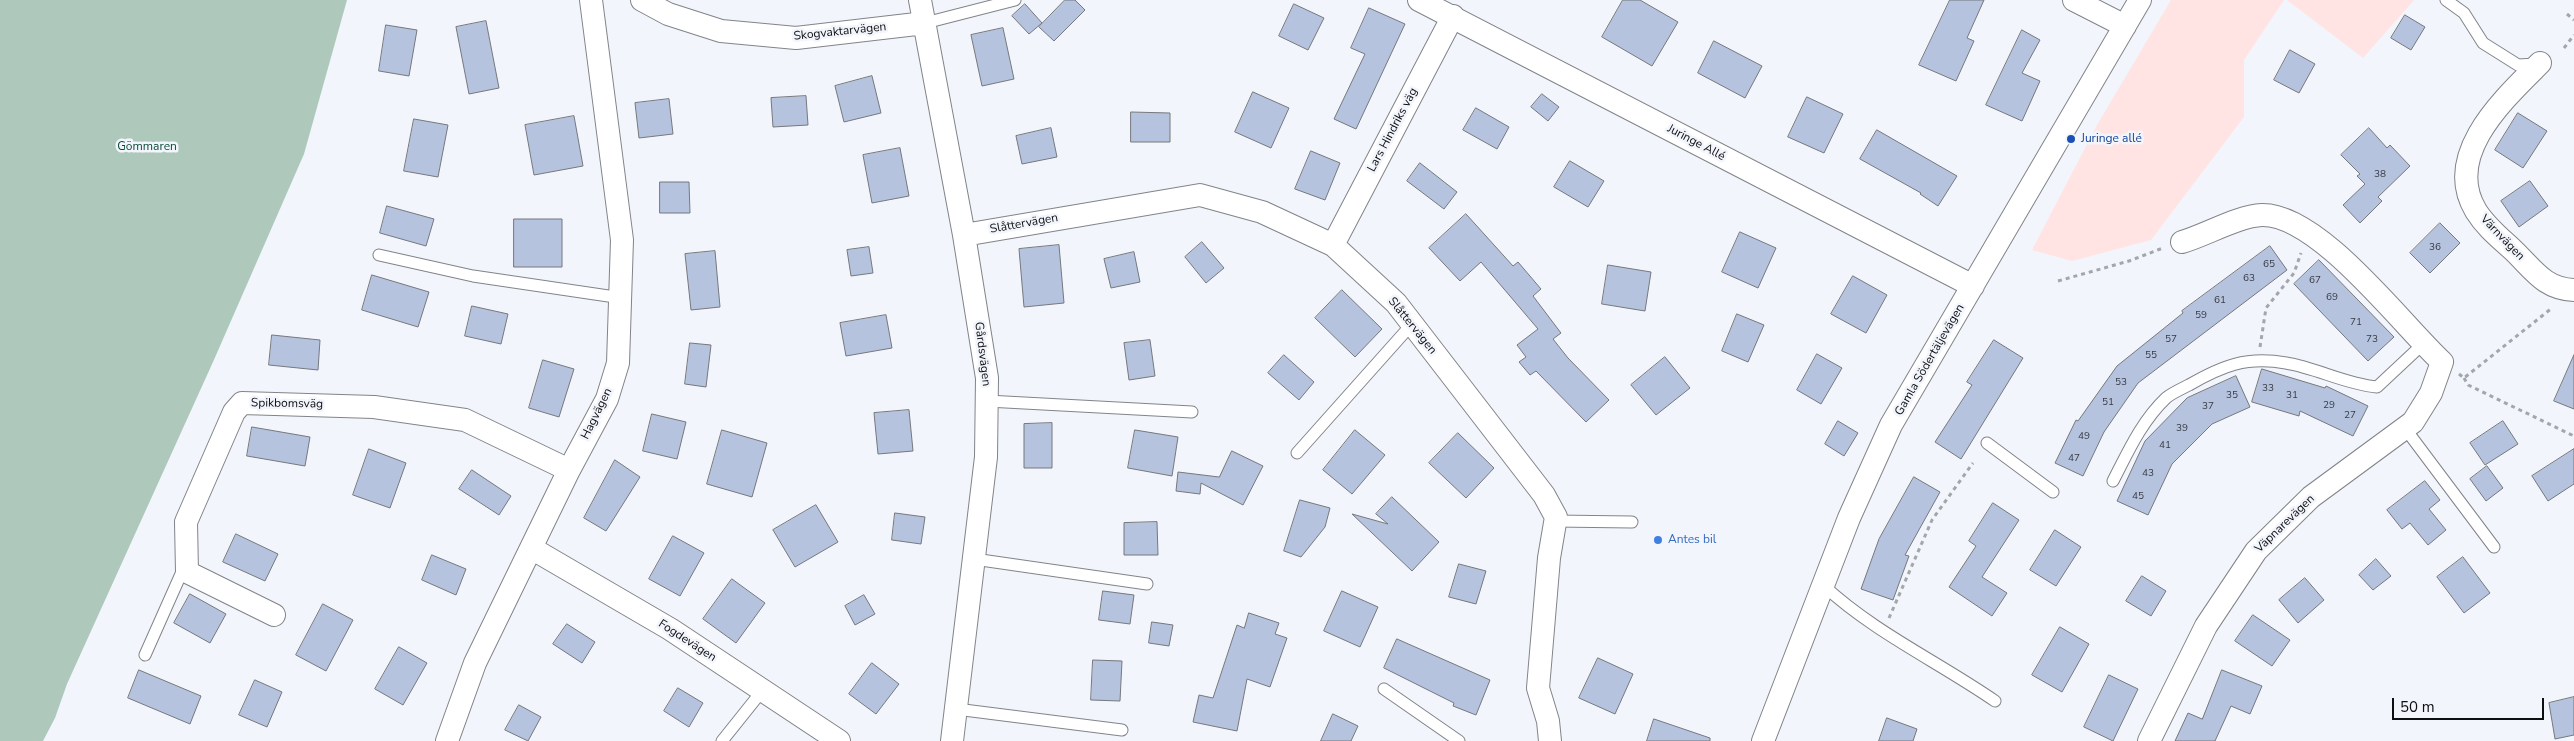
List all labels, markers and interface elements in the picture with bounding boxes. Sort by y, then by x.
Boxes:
street label: Skogvaktarvägen [793,20,887,44]
street label: Lars Hindriks väg [1365,86,1421,174]
street label: Juringe Allé [1665,122,1727,164]
place label: Juringe allé [2081,132,2142,146]
marker: Juringe allé [2065,133,2077,145]
park label: Gömmaren [117,140,177,154]
house number: 38 [2374,169,2386,181]
street label: Slåttervägen [989,211,1059,237]
street label: Värnvägen [2477,212,2527,264]
house number: 36 [2429,242,2441,254]
house number: 65 [2263,259,2275,271]
house number: 63 [2243,273,2255,285]
house number: 67 [2309,275,2321,287]
house number: 69 [2326,292,2338,304]
street label: Slåttervägen [1385,295,1439,357]
house number: 61 [2214,295,2226,307]
street label: Gamla Södertäljevägen [1892,302,1968,418]
house number: 59 [2195,310,2207,322]
house number: 71 [2350,317,2362,329]
street label: Gårdsvägen [971,321,993,387]
house number: 57 [2165,334,2177,346]
house number: 73 [2366,334,2378,346]
house number: 55 [2145,350,2157,362]
house number: 53 [2115,377,2127,389]
house number: 33 [2262,383,2274,395]
street label: Hagvägen [578,386,616,442]
house number: 35 [2226,390,2238,402]
house number: 31 [2286,390,2298,402]
street label: Spikbomsväg [251,396,323,412]
house number: 51 [2102,397,2114,409]
house number: 29 [2323,400,2335,412]
house number: 37 [2202,401,2214,413]
house number: 27 [2344,410,2356,422]
house number: 39 [2176,423,2188,435]
house number: 49 [2078,431,2090,443]
house number: 41 [2159,440,2171,452]
house number: 47 [2068,453,2080,465]
house number: 43 [2142,468,2154,480]
house number: 45 [2132,491,2144,503]
street label: Väpnarevägen [2252,492,2318,556]
place label: Antes bil [1668,533,1716,547]
marker: Antes bil [1652,534,1664,546]
street label: Fogdevägen [655,617,719,665]
scale bar [2394,688,2546,720]
text: 50 m [2400,697,2435,717]

